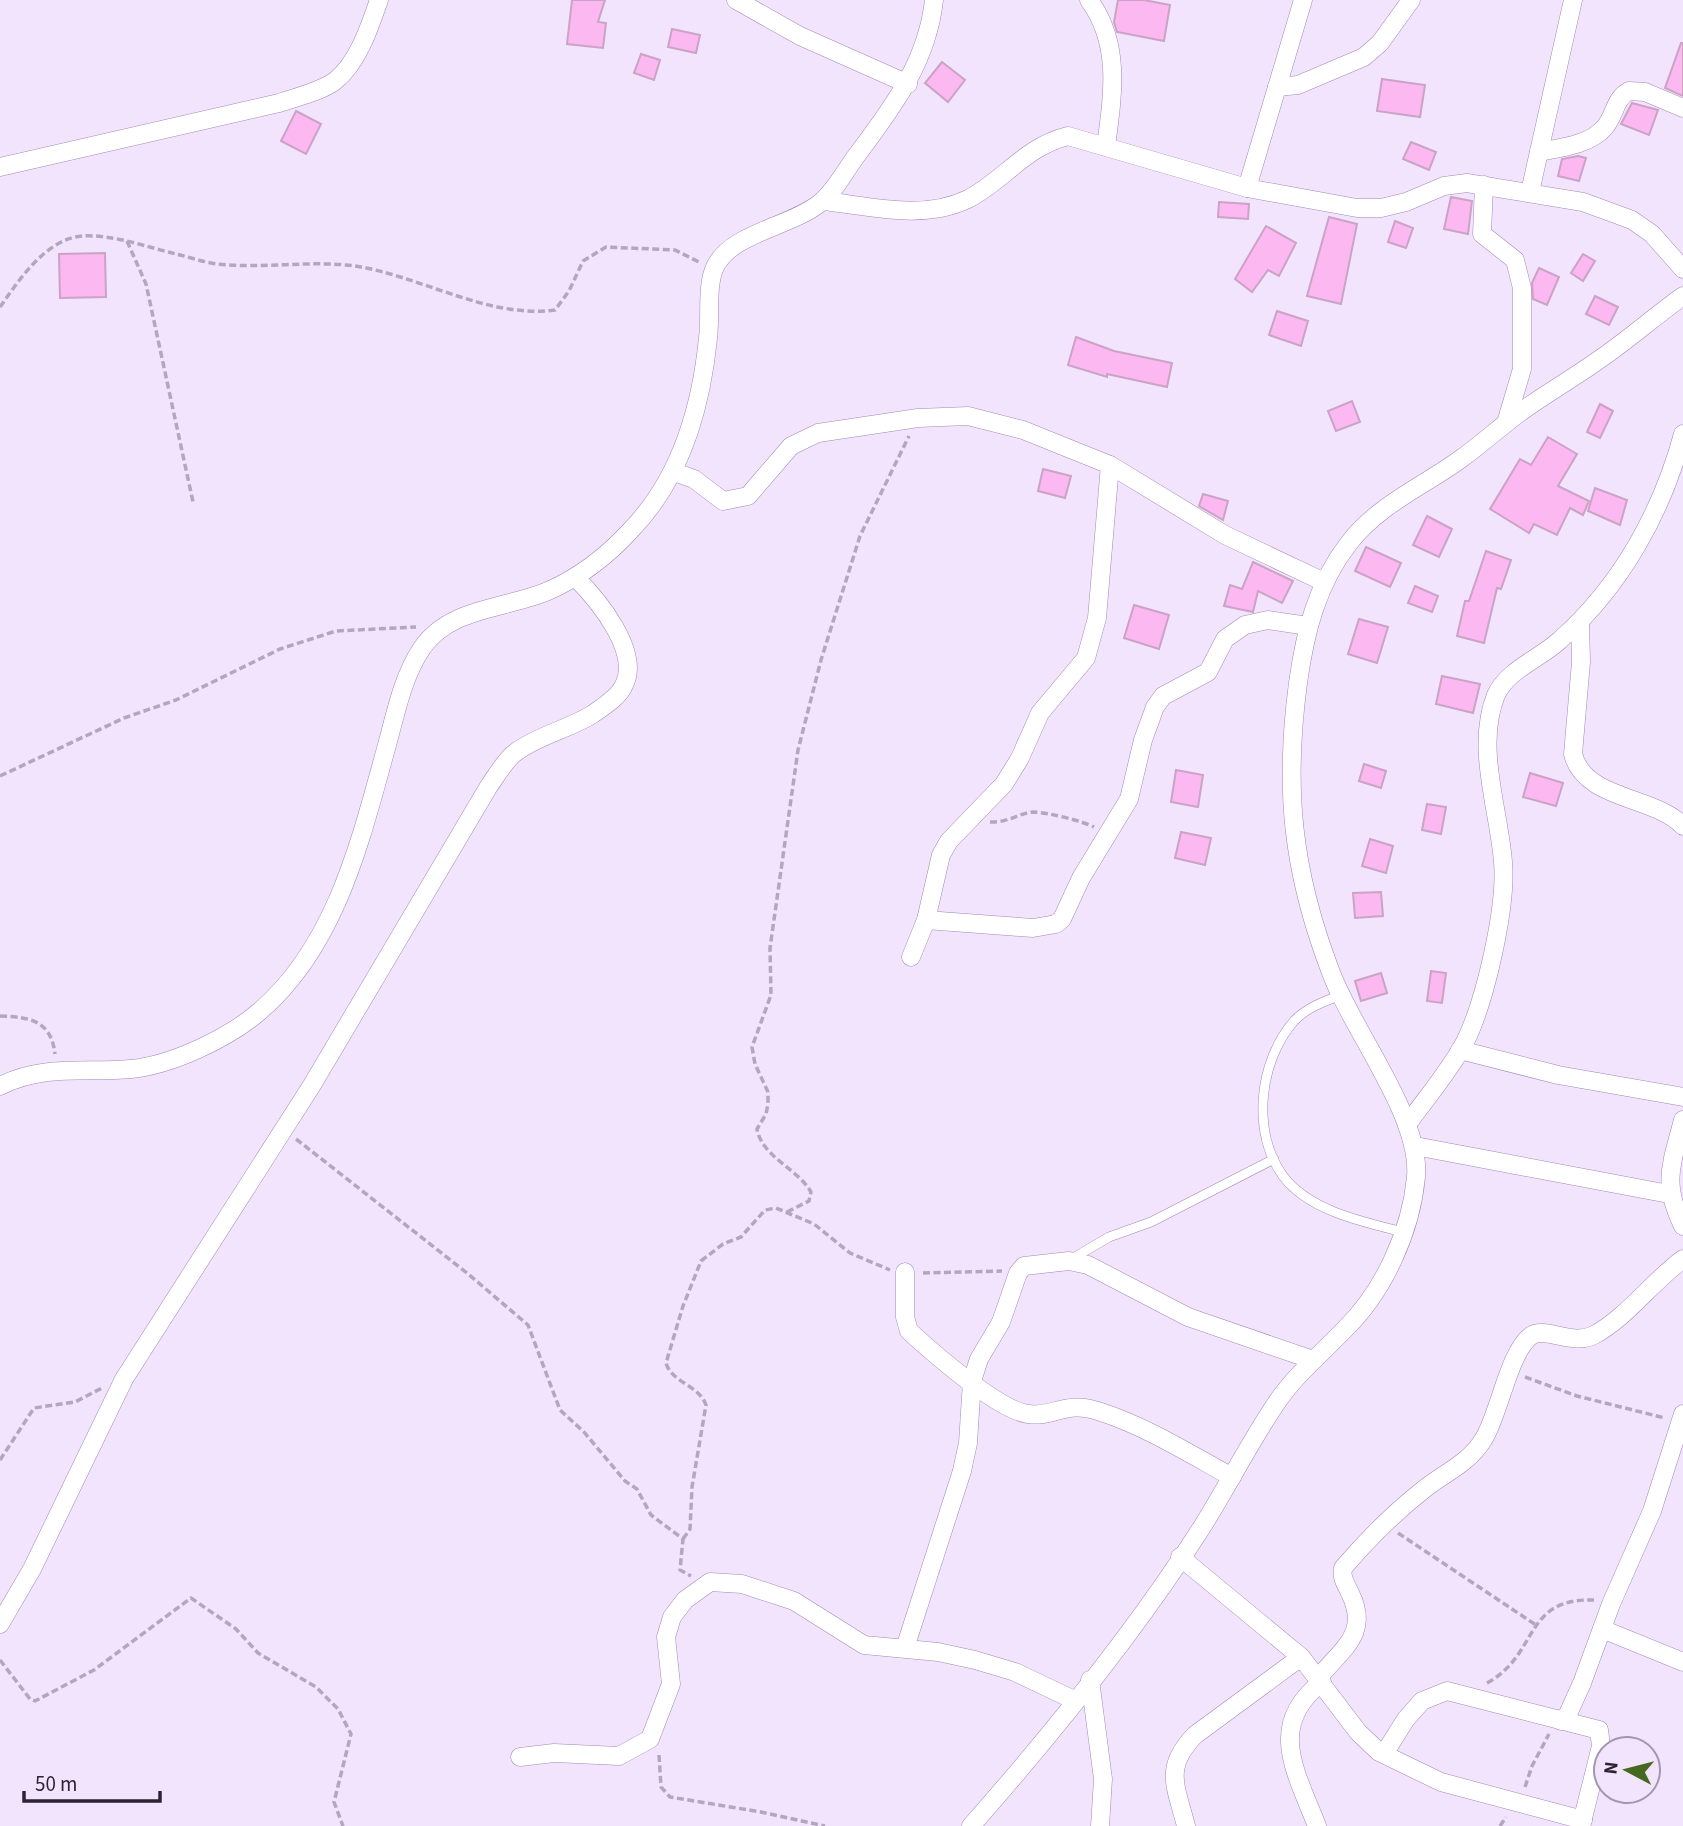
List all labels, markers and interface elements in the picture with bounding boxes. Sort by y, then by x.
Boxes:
north arrow [1592,1735,1662,1805]
scale bar [24,1759,161,1803]
text: N [1597,1760,1626,1776]
text: 50 m [35,1769,77,1799]

